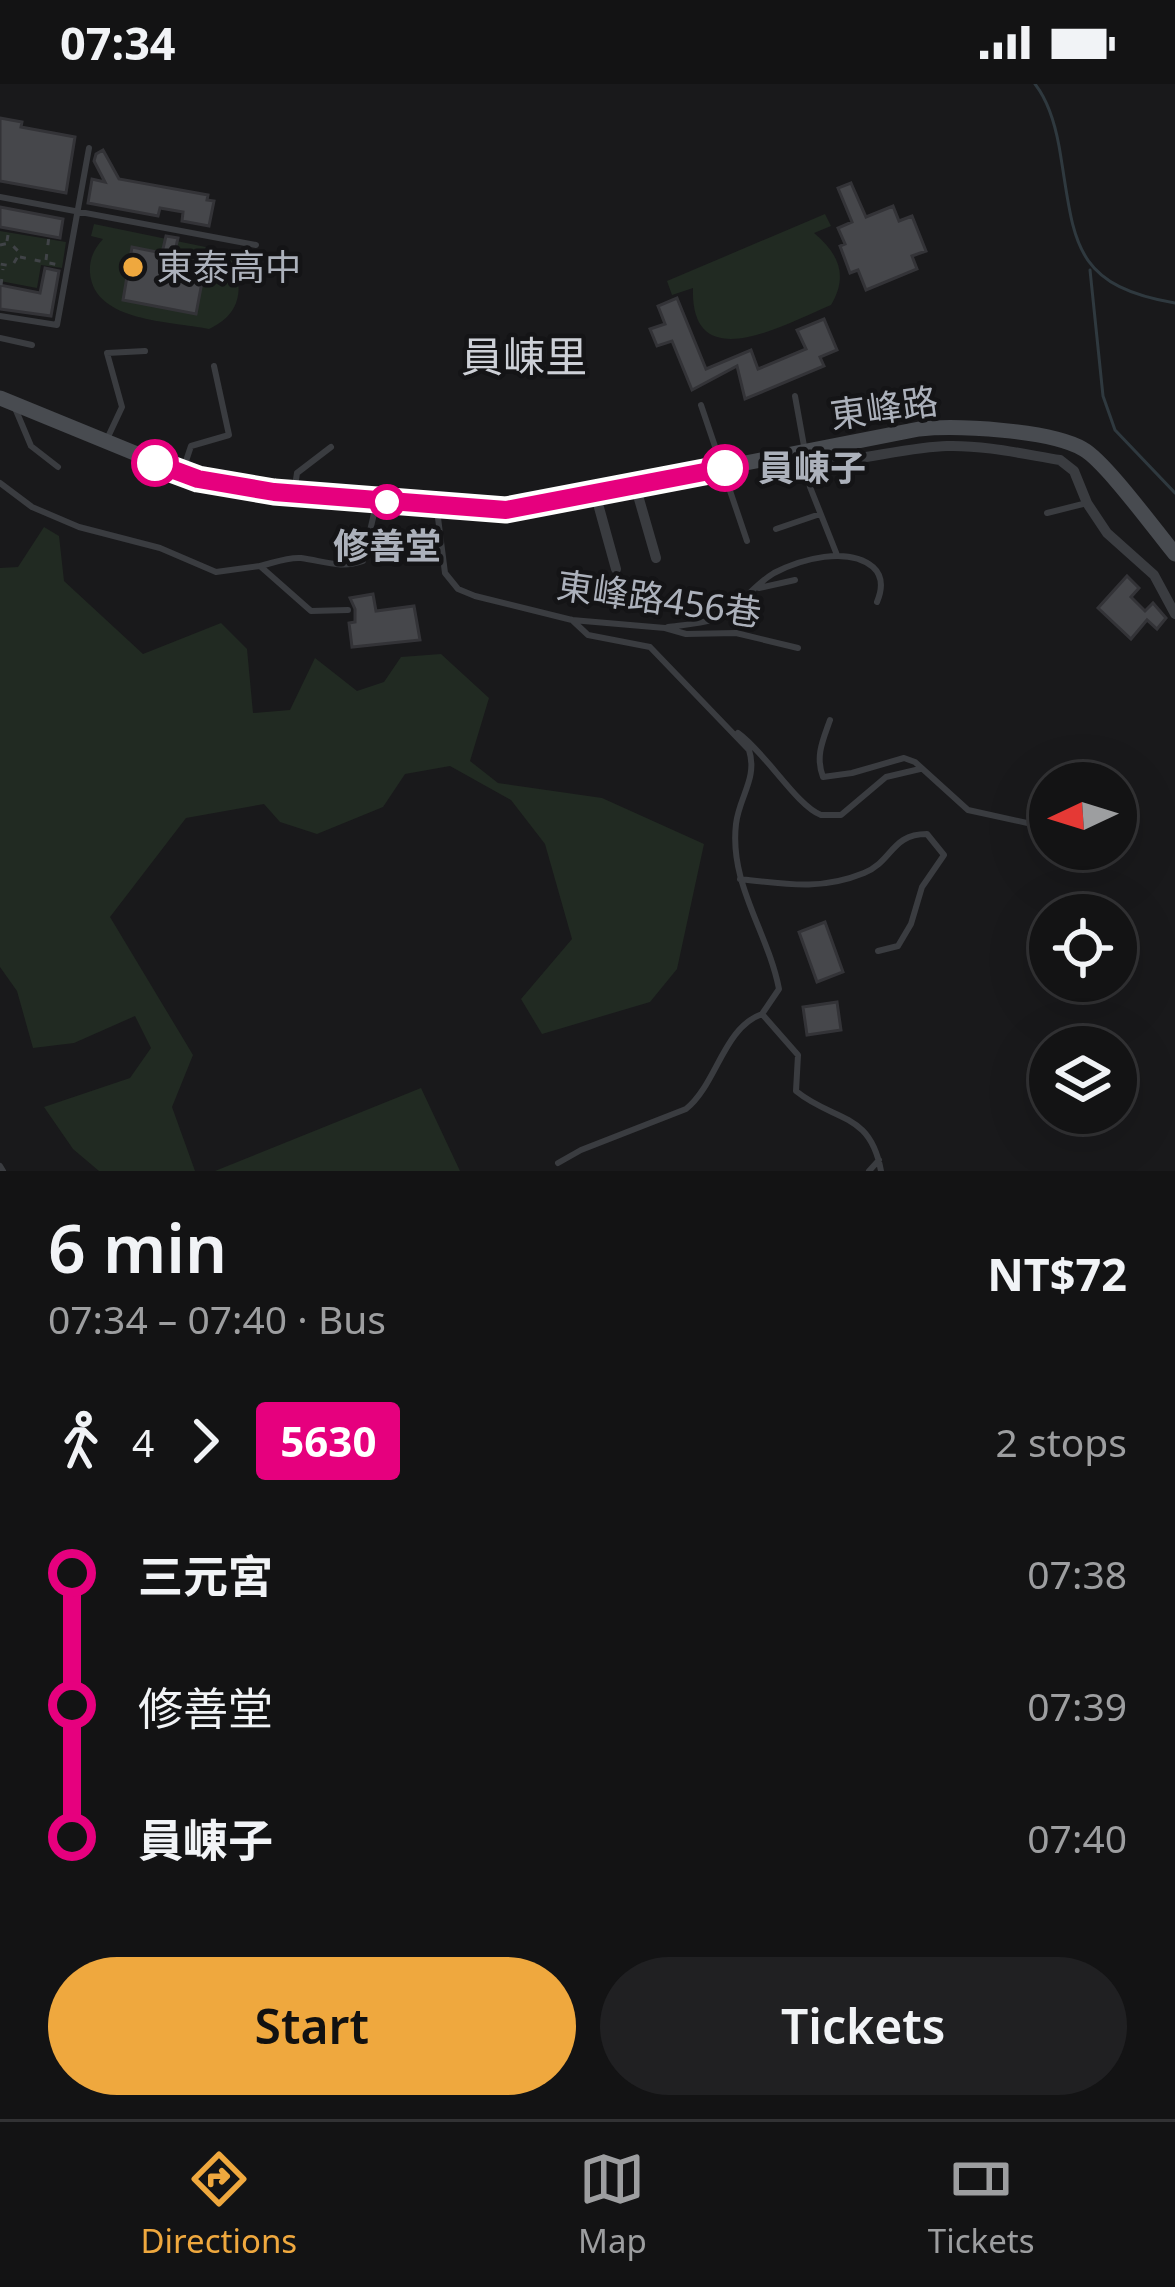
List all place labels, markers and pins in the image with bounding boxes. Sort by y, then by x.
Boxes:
place label: 東泰高中 [157,242,301,291]
marker: 東泰高中 [120,254,146,280]
unlabelled marker [133,441,177,485]
place label: 員崠子 [758,443,866,492]
marker: 員崠子 [703,446,747,490]
marker: 修善堂 [371,486,403,518]
place label: 修善堂 [333,521,441,570]

